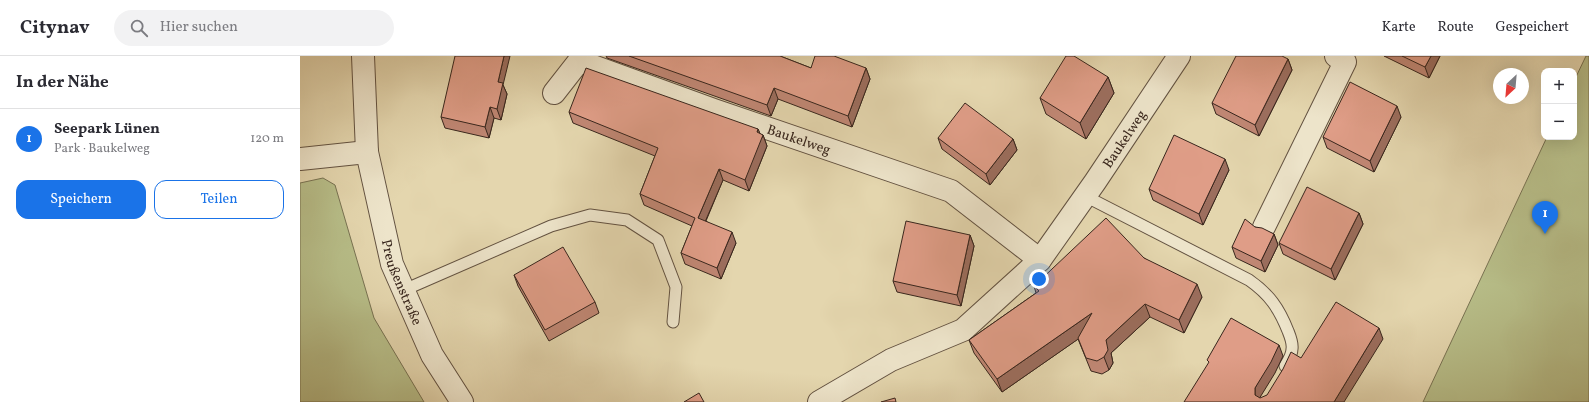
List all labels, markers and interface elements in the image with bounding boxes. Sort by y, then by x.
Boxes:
search box [114,10,394,46]
text: Citynav [20,15,90,41]
icon: search [128,17,150,39]
text: Hier suchen [160,17,238,38]
text: Karte [1382,18,1416,37]
text: Route [1438,18,1474,37]
text: Gespeichert [1496,18,1569,37]
north arrow [1493,68,1529,104]
map controls [1541,68,1577,140]
button: + [1541,68,1577,104]
text: In der Nähe [16,71,109,94]
button: − [1541,104,1577,140]
street label: Baukelweg [1099,107,1151,172]
text: Seepark Lünen [54,119,160,140]
street label: Baukelweg [764,121,833,160]
text: 1 [26,130,32,148]
text: 120 m [250,130,284,148]
text: Park · Baukelweg [54,140,150,158]
button: Speichern [16,180,146,219]
button: Teilen [154,180,284,219]
pin: 1 [1532,201,1558,234]
street label: Preußenstraße [376,238,426,329]
your location [1029,269,1049,289]

